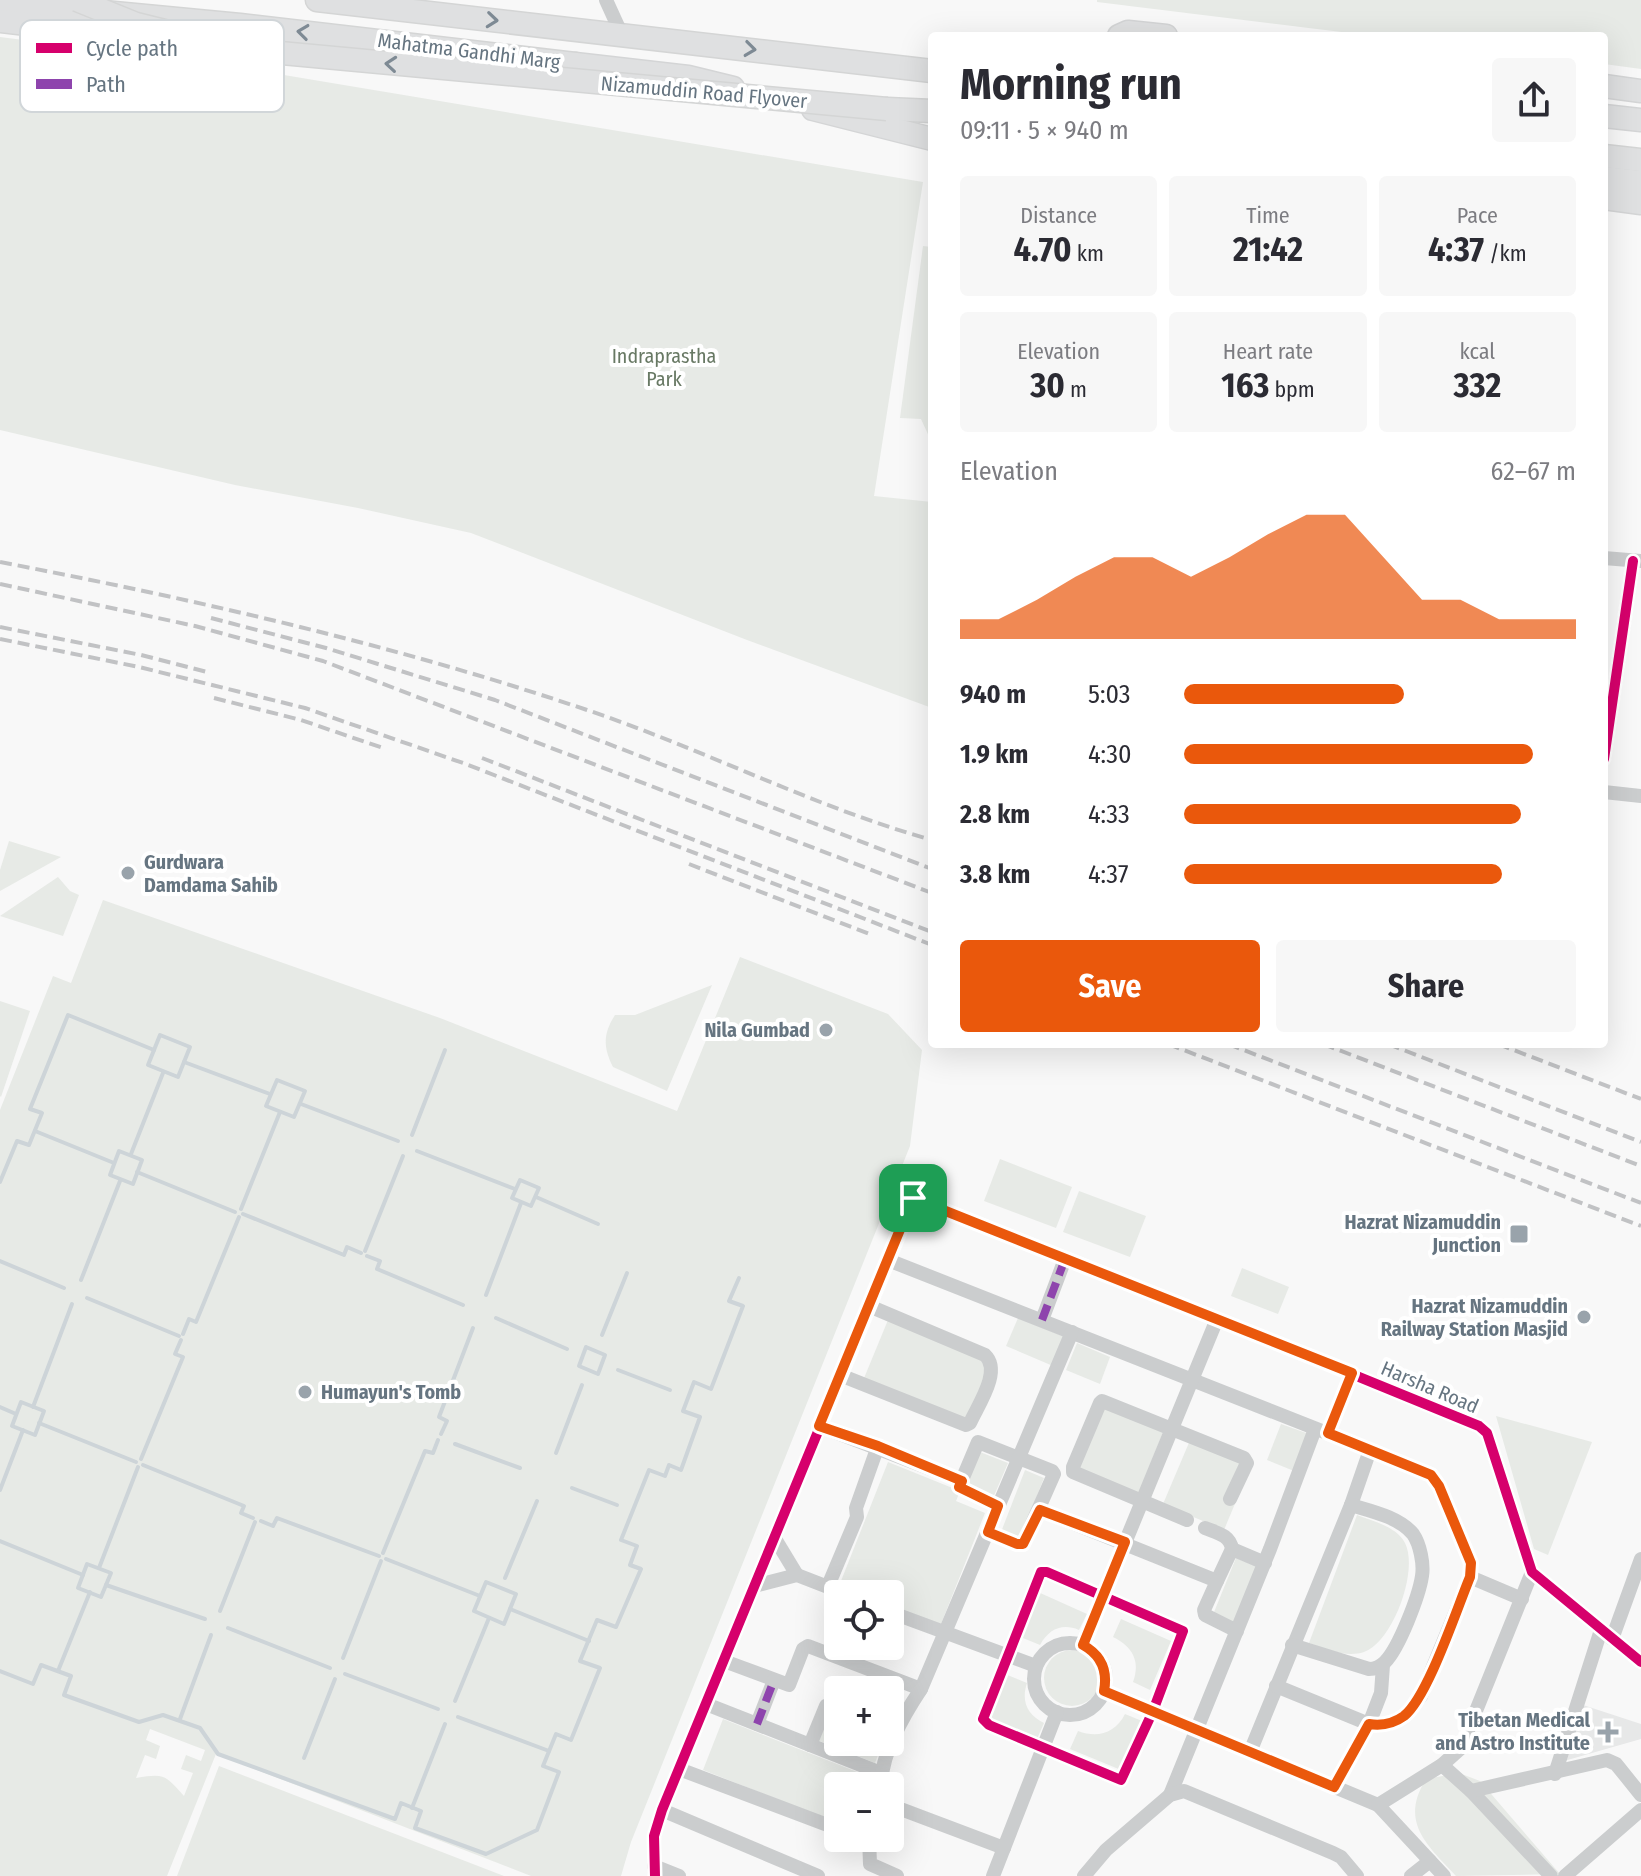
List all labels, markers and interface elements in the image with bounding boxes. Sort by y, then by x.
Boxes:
one-way arrow [486,11,499,28]
legend [20,20,284,112]
one-way arrow [296,23,309,40]
street label: Mahatma Gandhi Marg [376,28,562,74]
text: Cycle path [86,35,178,62]
one-way arrow [744,40,757,57]
one-way arrow [384,55,397,72]
text: Morning run [960,58,1182,111]
button: share [1492,58,1576,142]
text: Path [86,71,126,98]
street label: Nizamuddin Road Flyover [600,71,808,113]
text: 09:11 · 5 × 940 m [960,115,1129,146]
text: Distance [1020,202,1097,229]
text: Time [1246,202,1290,229]
text: Pace [1457,202,1498,229]
text: 4.70 [1013,229,1072,270]
text: 21:42 [1233,229,1303,270]
text: 4:37 [1428,229,1484,270]
text: km [1072,240,1104,267]
text: /km [1484,240,1527,267]
text: Elevation [1017,338,1100,365]
text: Heart rate [1223,338,1313,365]
text: kcal [1460,338,1495,365]
park label: Indraprastha Park [612,344,716,391]
text: 30 [1030,365,1065,406]
text: 163 [1221,365,1269,406]
text: 332 [1454,365,1501,406]
text: m [1065,376,1087,403]
text: bpm [1269,376,1315,403]
text: Elevation [960,456,1058,487]
text: 62–67 m [1491,456,1576,487]
text: 940 m [960,679,1026,710]
text: 5:03 [1088,679,1130,710]
text: 1.9 km [960,739,1028,770]
text: 4:30 [1088,739,1132,770]
text: 2.8 km [960,799,1030,830]
text: 4:33 [1088,799,1130,830]
place label: Gurdwara Damdama Sahib [144,850,278,897]
text: 3.8 km [960,859,1030,890]
text: 4:37 [1088,859,1128,890]
marker: Gurdwara Damdama Sahib [119,864,137,882]
button: Save [960,940,1260,1032]
button: Share [1276,940,1576,1032]
place label: Nila Gumbad [704,1018,810,1042]
marker: Nila Gumbad [817,1021,835,1039]
pin [879,1164,947,1232]
icon: arrive [891,1176,935,1220]
place label: Hazrat Nizamuddin Junction [1344,1210,1501,1257]
marker: Hazrat Nizamuddin Junction [1508,1223,1530,1245]
place label: Hazrat Nizamuddin Railway Station Masjid [1381,1294,1568,1341]
marker: Hazrat Nizamuddin Railway Station Masjid [1575,1308,1593,1326]
street label: Harsha Road [1378,1356,1482,1418]
place label: Humayun's Tomb [321,1380,461,1404]
marker: Humayun's Tomb [296,1383,314,1401]
map controls [824,1580,904,1852]
button: locate [824,1580,904,1660]
button: + [824,1676,904,1756]
place label: Tibetan Medical and Astro Institute [1435,1708,1591,1755]
marker: Tibetan Medical and Astro Institute [1597,1721,1619,1743]
button: − [824,1772,904,1852]

